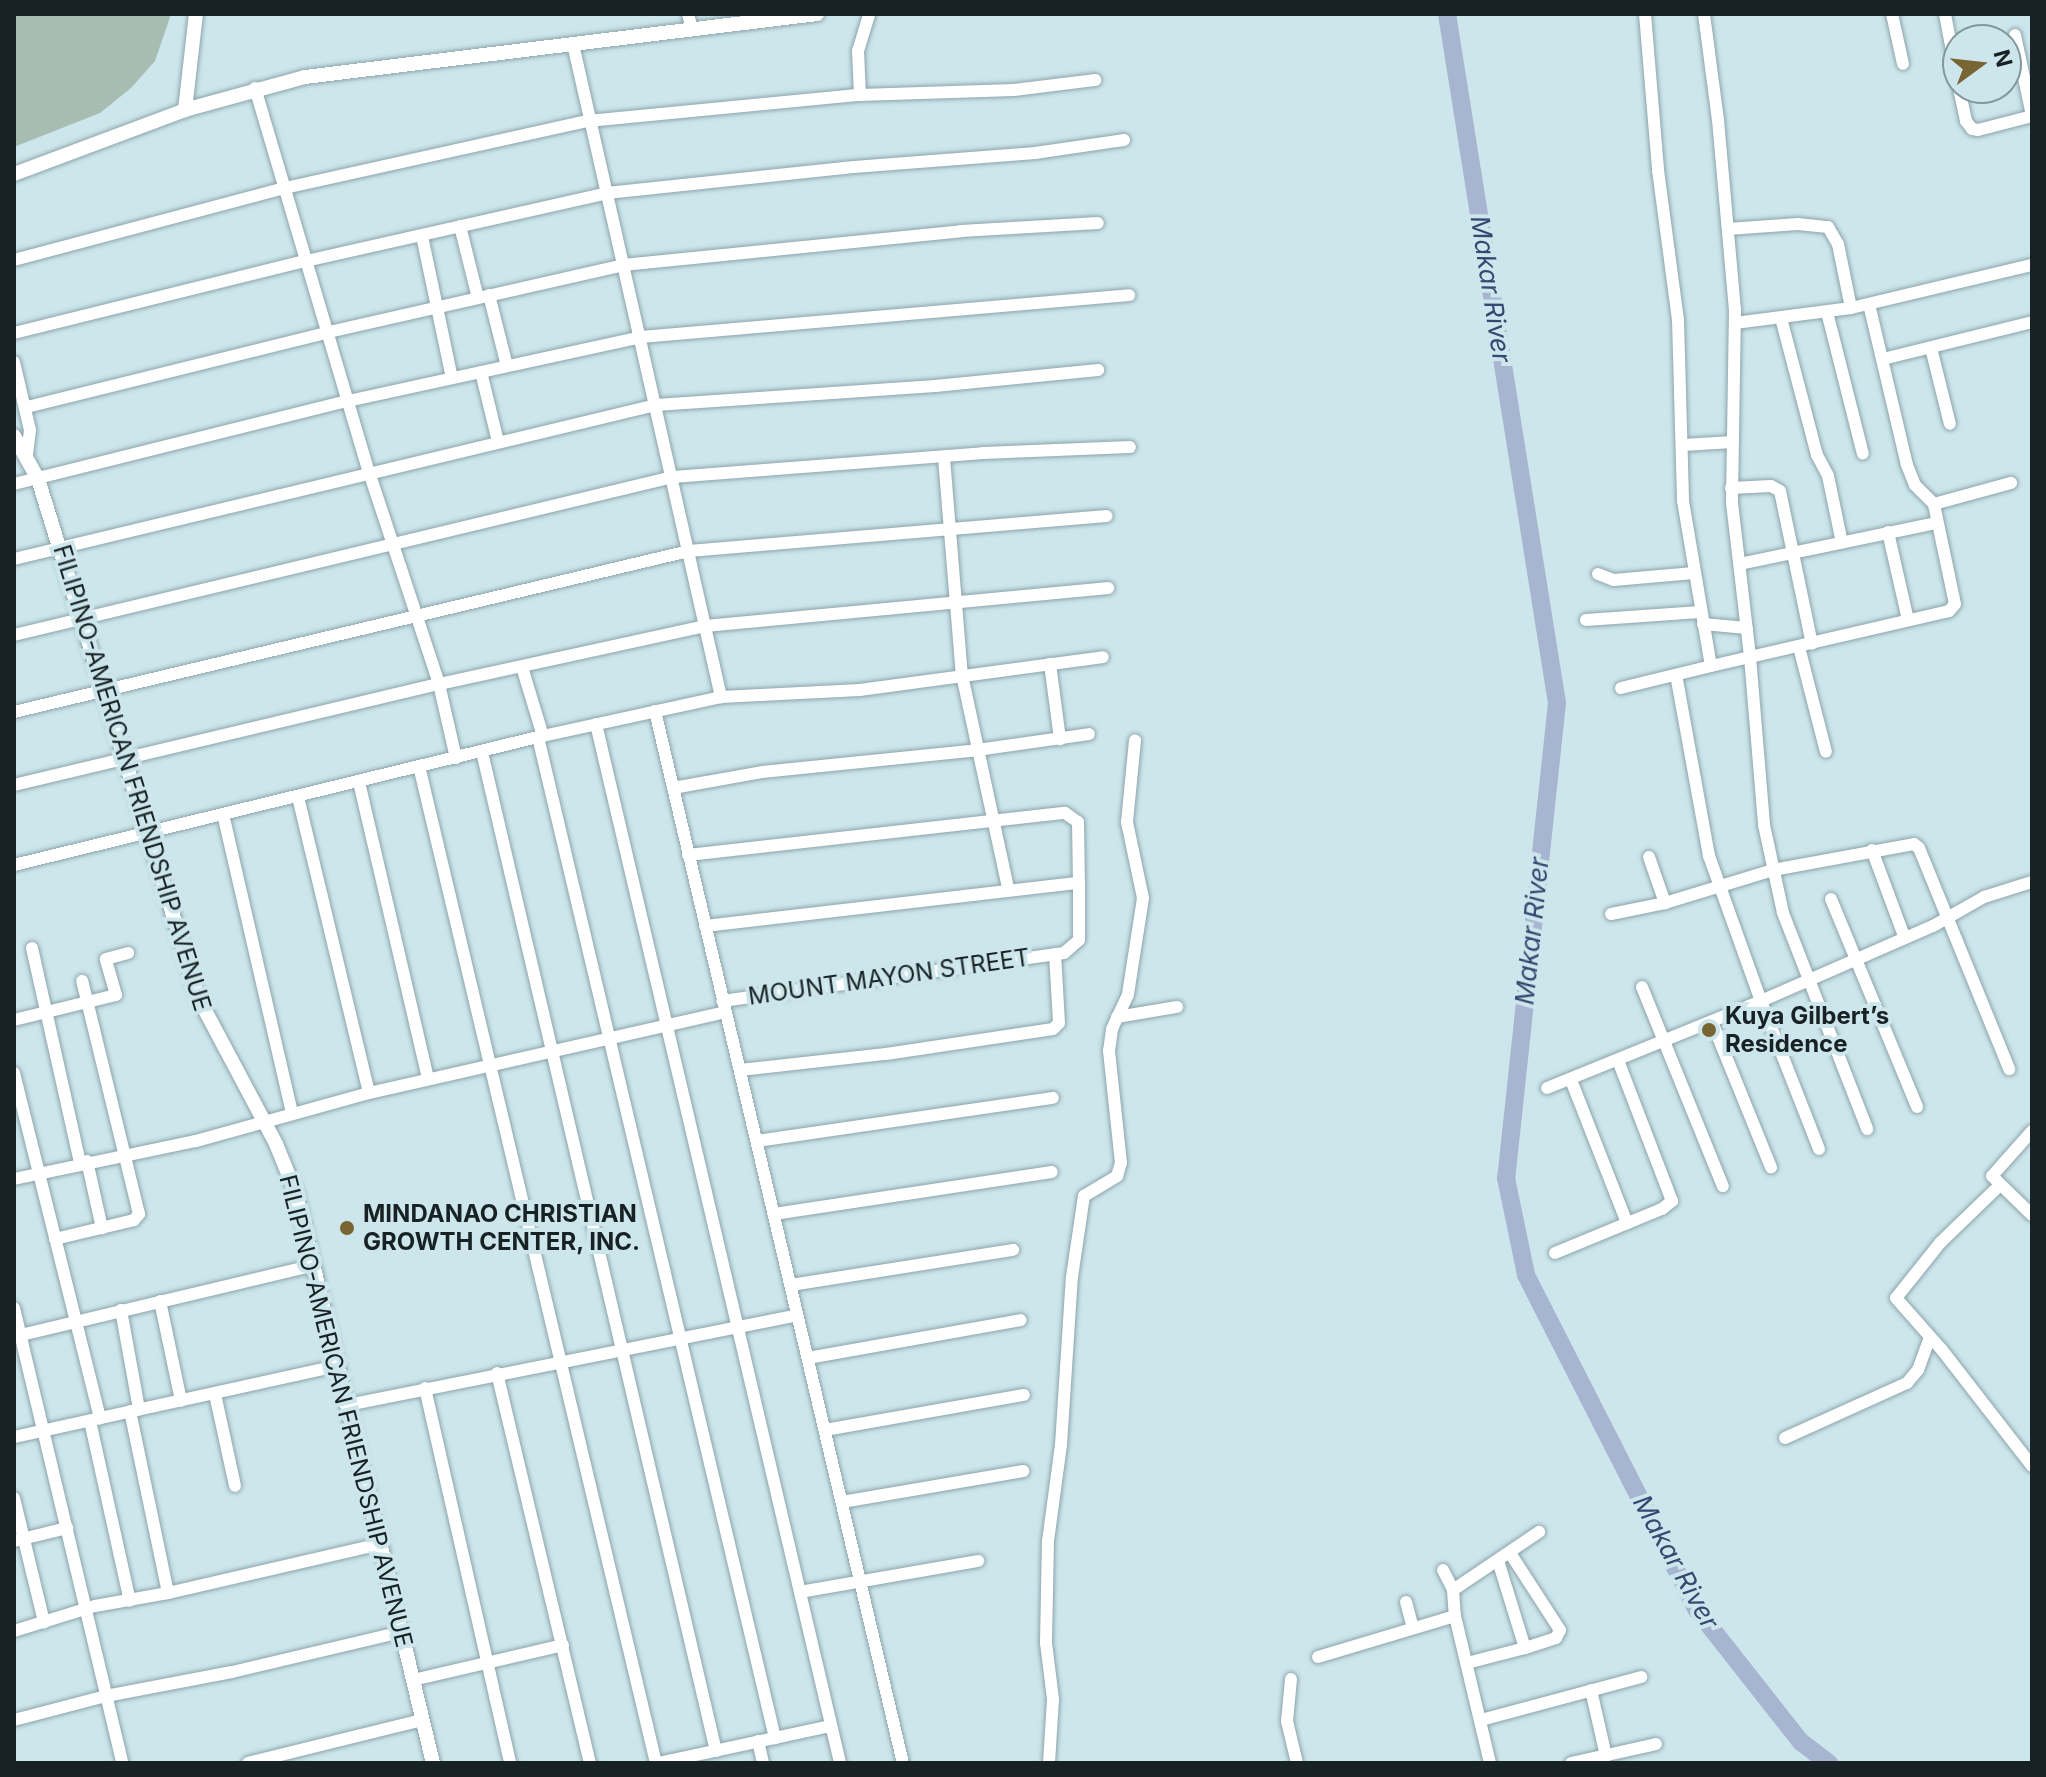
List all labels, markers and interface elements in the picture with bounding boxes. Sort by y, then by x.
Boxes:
north arrow [1942,24,2022,104]
text: N [1989,47,2018,70]
water label: Makar River [1464,213,1518,365]
street label: FILIPINO-AMERICAN FRIENDSHIP AVENUE [47,541,217,1015]
water label: Makar River [1509,856,1555,1006]
street label: MOUNT MAYON STREET [746,943,1032,1011]
place label: Kuya Gilbert’s Residence [1725,1002,1889,1058]
marker: Kuya Gilbert’s Residence [1700,1021,1718,1039]
street label: FILIPINO-AMERICAN FRIENDSHIP AVENUE [273,1172,419,1650]
place label: MINDANAO CHRISTIAN GROWTH CENTER, INC. [363,1200,641,1256]
marker: MINDANAO CHRISTIAN GROWTH CENTER, INC. [338,1219,356,1237]
water label: Makar River [1626,1490,1726,1634]

